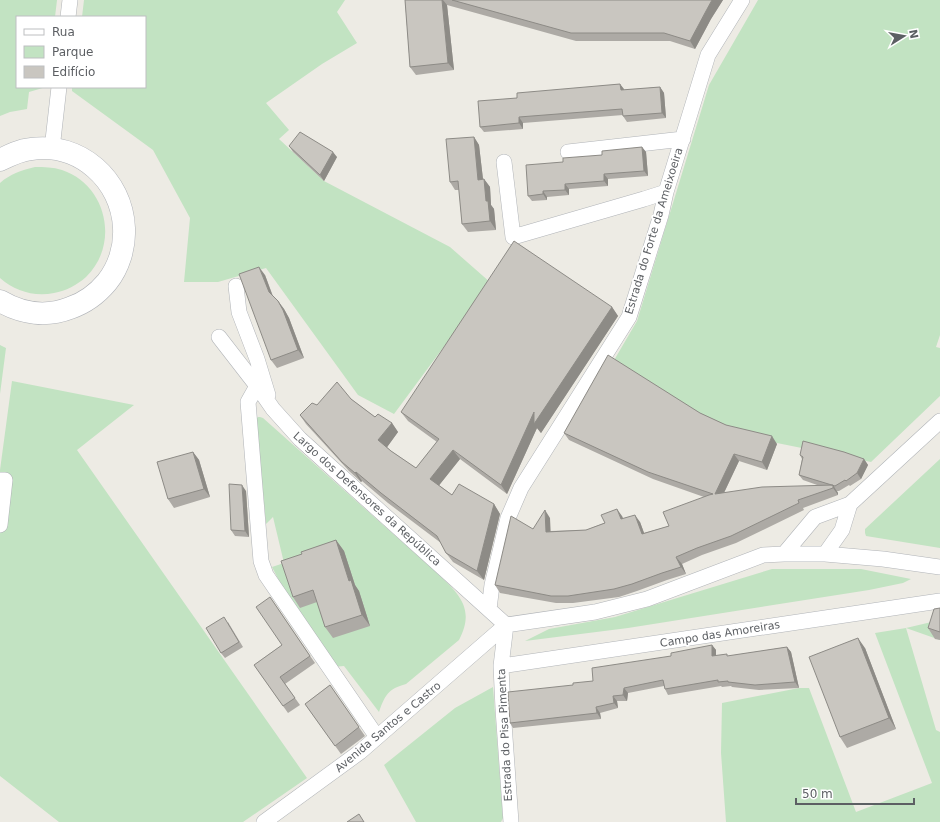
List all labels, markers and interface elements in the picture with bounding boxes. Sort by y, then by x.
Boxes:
legend [16,16,146,88]
north arrow [884,16,924,56]
text: Rua [52,25,75,39]
text: N [906,28,921,40]
text: Parque [52,45,93,59]
text: Edifício [52,65,95,79]
street label: Estrada do Forte da Ameixoeira [622,146,686,316]
street label: Largo dos Defensores da República [291,429,443,569]
street label: Campo das Amoreiras [659,618,781,650]
street label: Estrada do Pisa Pimenta [495,668,515,802]
street label: Avenida Santos e Castro [332,679,444,775]
scale bar [796,780,914,806]
text: 50 m [802,787,833,801]

